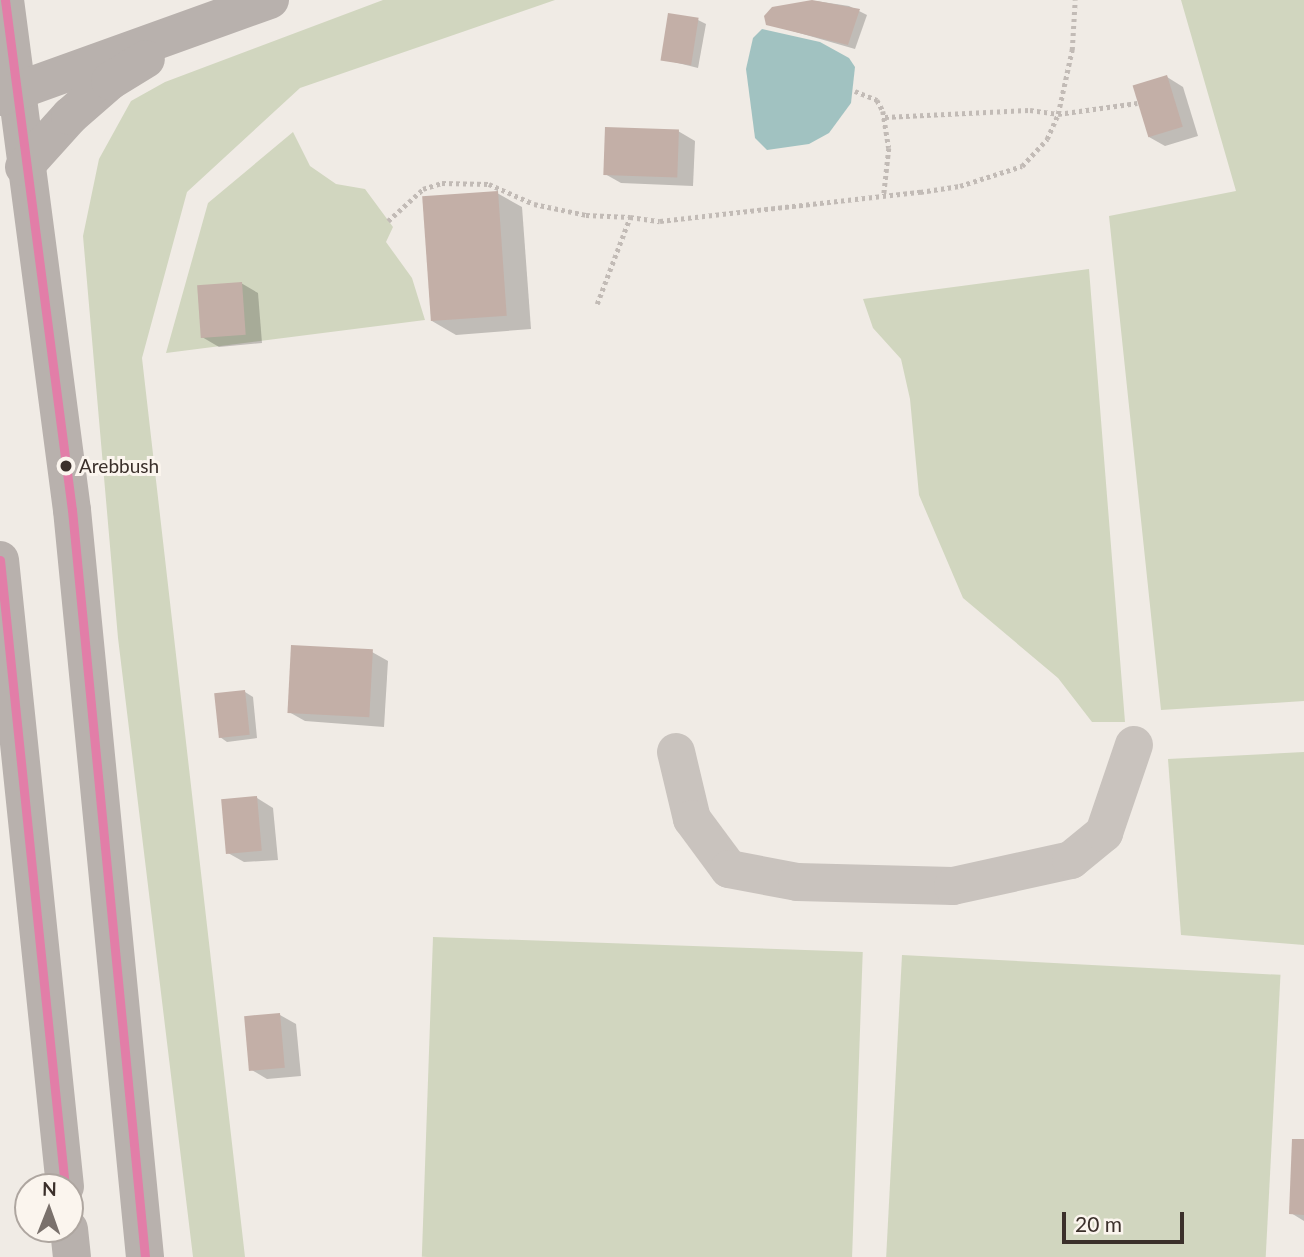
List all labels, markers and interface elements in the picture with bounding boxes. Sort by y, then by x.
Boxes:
place label: Arebbush [79,455,159,477]
marker: Arebbush [59,459,73,473]
north arrow [14,1173,84,1243]
text: N [42,1177,57,1200]
scale bar [1066,1198,1188,1242]
text: 20 m [1075,1211,1122,1236]

